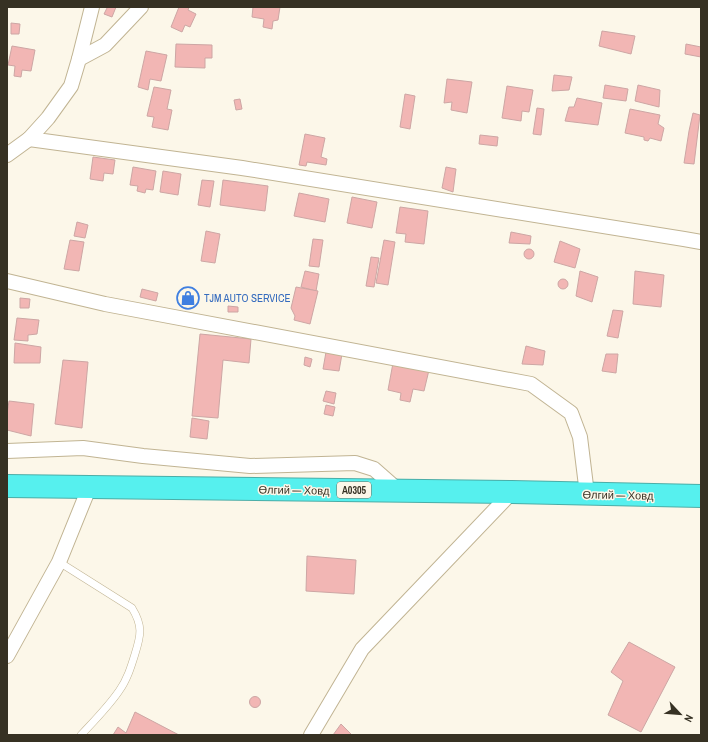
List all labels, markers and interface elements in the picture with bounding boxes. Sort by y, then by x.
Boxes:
shop icon: TJM AUTO SERVICE [175,285,201,311]
place label: TJM AUTO SERVICE [204,291,290,305]
street label: Өлгий — Ховд [258,482,330,498]
road number: A0305 [337,482,371,498]
street label: Өлгий — Ховд [582,487,654,503]
north arrow [660,694,700,734]
text: N [681,712,697,724]

